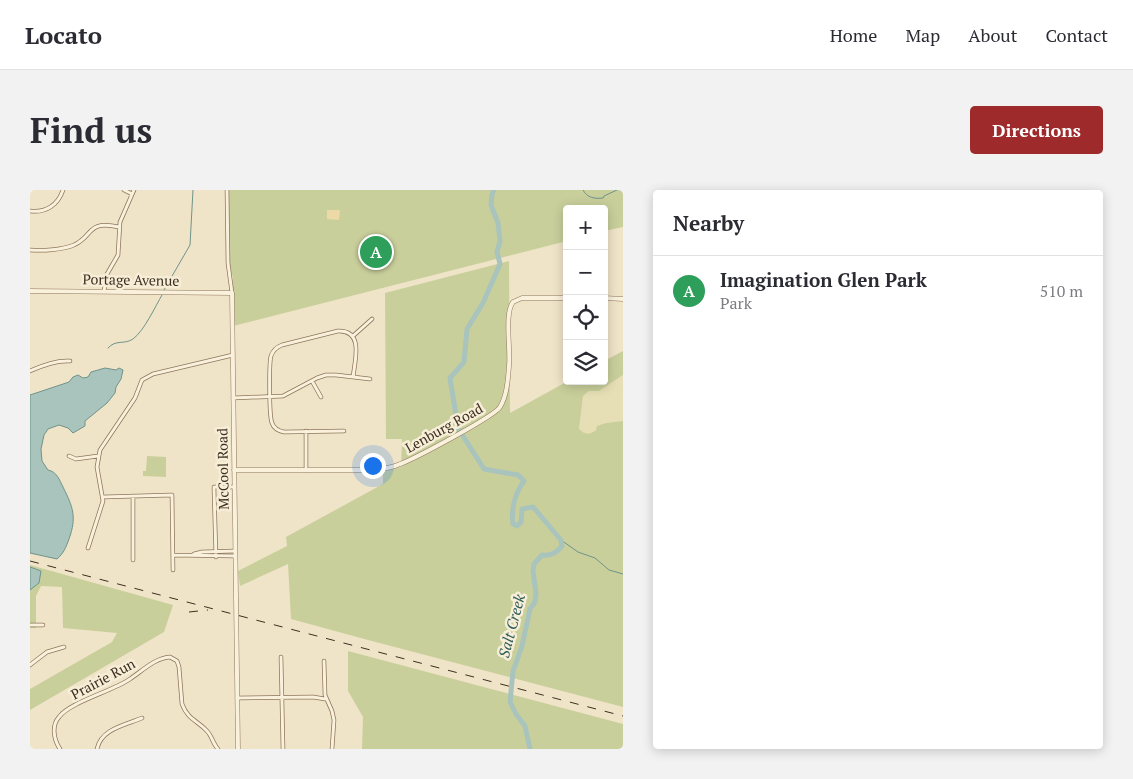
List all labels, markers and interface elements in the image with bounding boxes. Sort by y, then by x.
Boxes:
text: Locato [25,19,102,51]
text: Home [830,23,877,47]
text: Map [905,23,940,47]
text: About [968,23,1017,47]
text: Contact [1045,23,1108,47]
button: Directions [970,106,1103,154]
text: Find us [30,107,152,153]
map controls [563,205,608,385]
button: + [563,205,608,250]
text: Nearby [673,209,744,237]
pin: A [360,233,392,271]
button: − [563,250,608,295]
text: Imagination Glen Park [720,267,927,292]
street label: Portage Avenue [83,269,180,290]
text: A [683,280,695,302]
text: 510 m [1040,280,1083,302]
text: Park [720,292,752,314]
button: locate [563,295,608,340]
button: layers [563,340,608,385]
street label: Lenburg Road [402,398,486,457]
street label: McCool Road [212,428,233,510]
your location [360,453,386,479]
water label: Salt Creek [493,591,529,660]
street label: Prairie Run [67,653,139,703]

